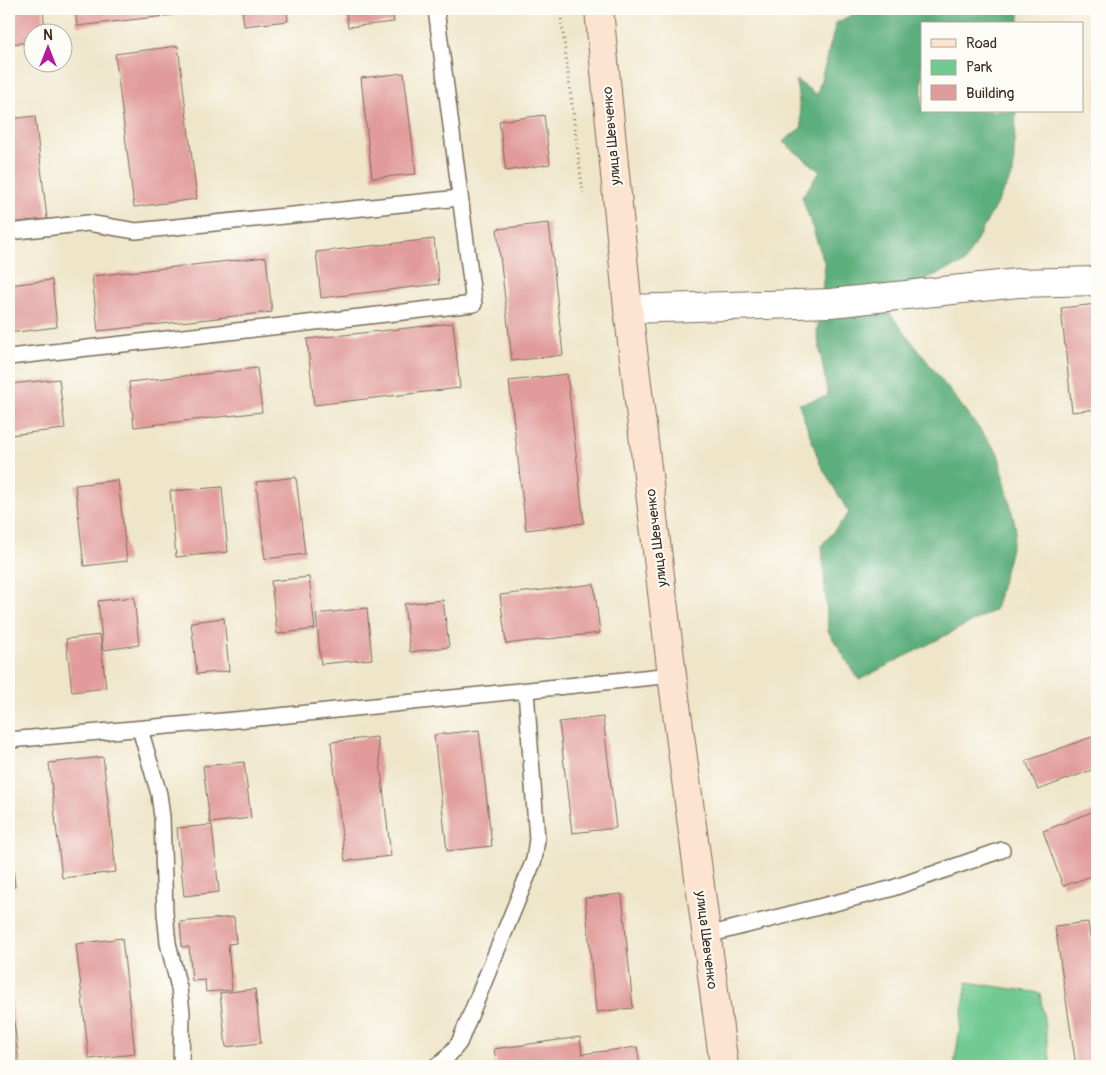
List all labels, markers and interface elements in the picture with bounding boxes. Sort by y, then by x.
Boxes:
north arrow [22,22,72,72]
legend [921,22,1084,112]
text: N [43,27,53,44]
text: Road [966,34,997,53]
text: Park [966,58,993,77]
text: Building [966,84,1014,103]
street label: улица Шевченко [599,86,624,187]
street label: улица Шевченко [642,487,671,589]
street label: улица Шевченко [692,889,721,991]

